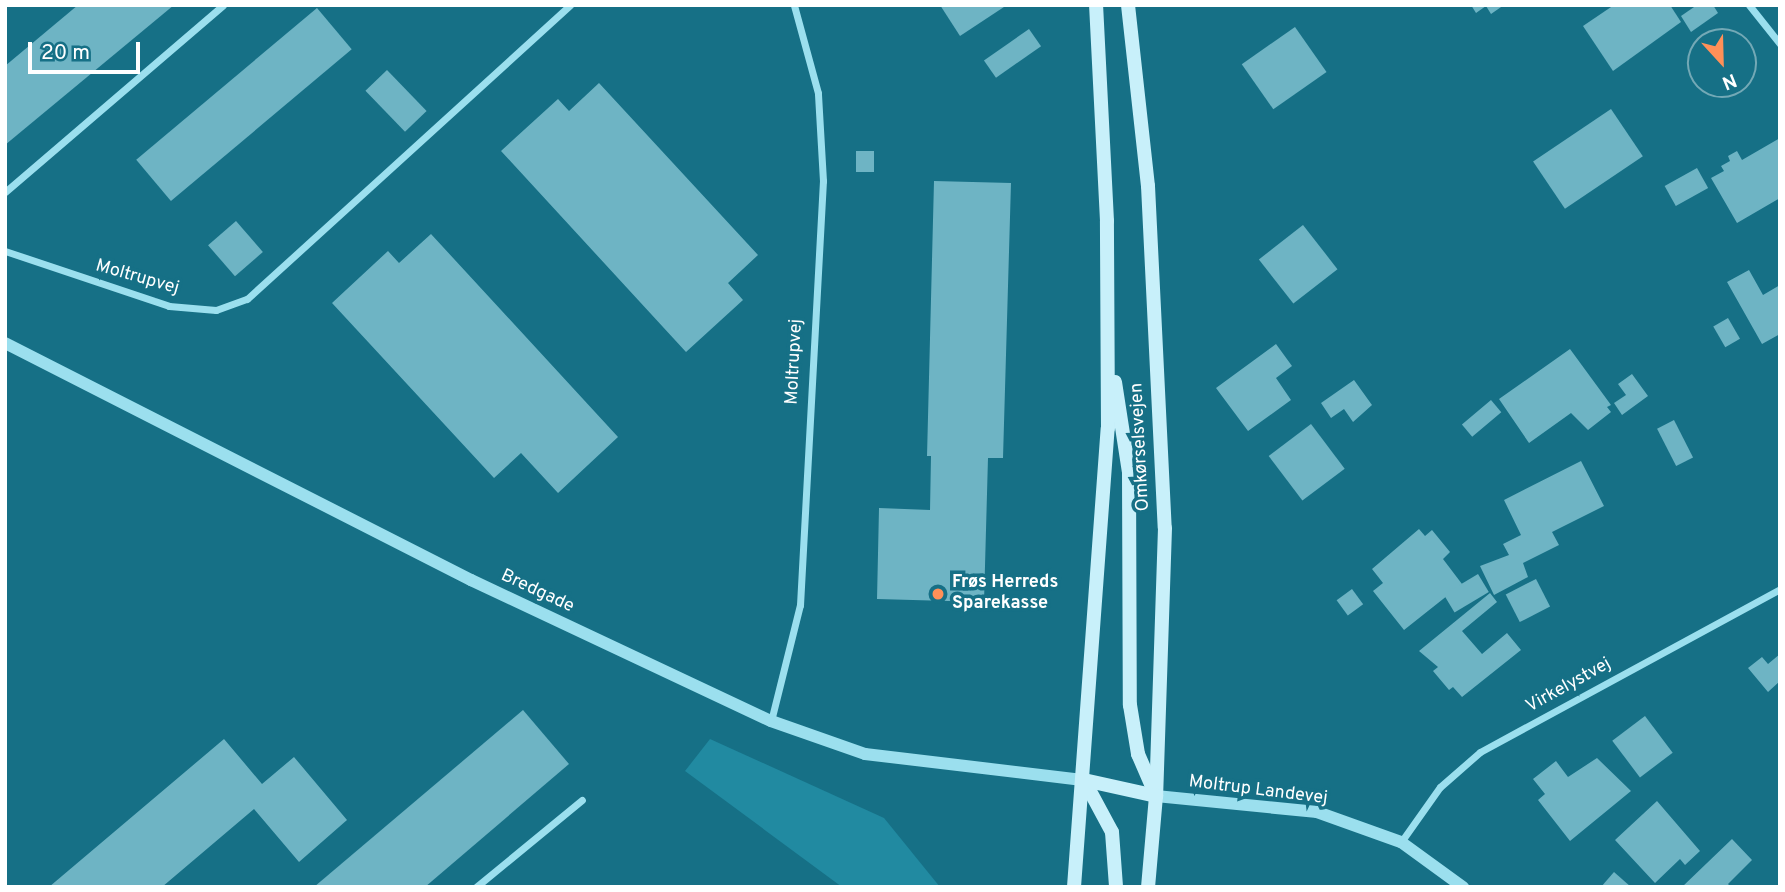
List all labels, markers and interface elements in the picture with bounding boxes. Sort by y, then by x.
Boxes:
scale bar [32,28,144,72]
north arrow [1687,28,1757,98]
text: 20 m [41,40,90,67]
text: N [1718,67,1740,94]
street label: Moltrupvej [93,256,181,300]
street label: Moltrupvej [782,319,808,405]
street label: Omkørselsvejen [1127,382,1155,512]
street label: Bredgade [497,566,577,618]
place label: Frøs Herreds Sparekasse [952,573,1058,616]
marker: Frøs Herreds Sparekasse [930,586,946,602]
street label: Virkelystvej [1523,654,1615,718]
street label: Moltrup Landevej [1187,772,1329,810]

